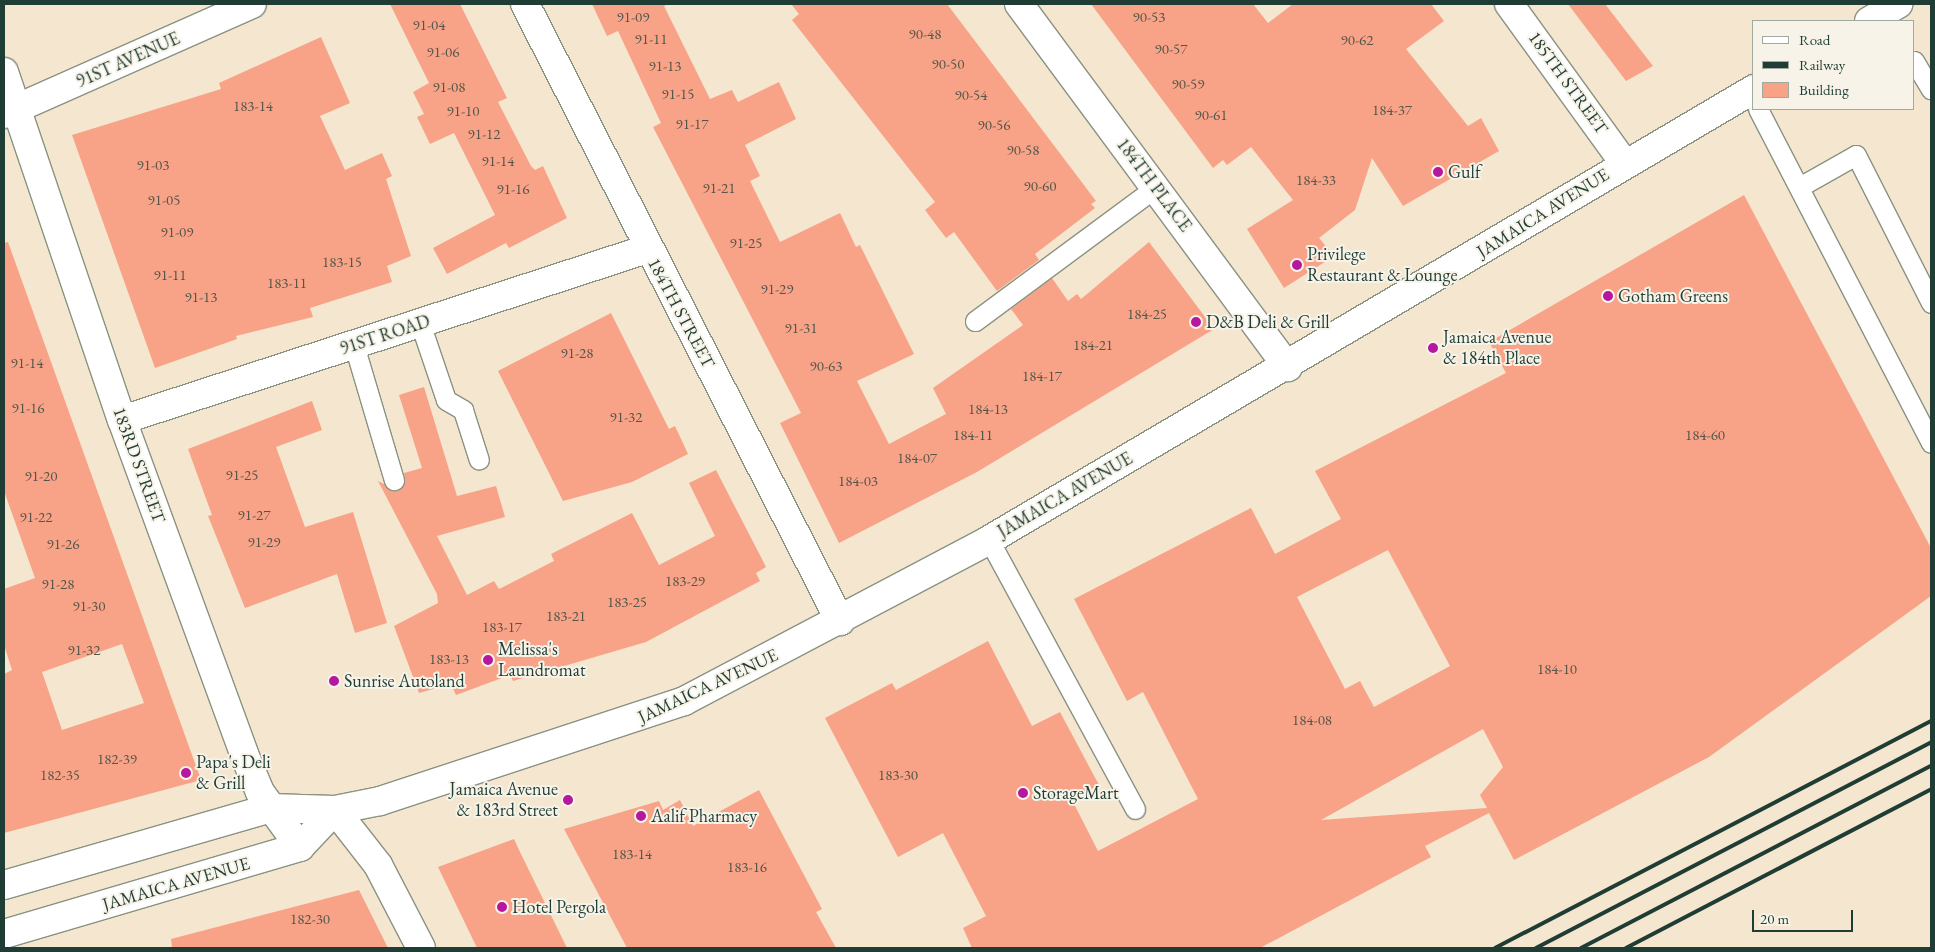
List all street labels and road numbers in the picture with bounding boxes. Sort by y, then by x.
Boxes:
street label: 185TH STREET [1523,27,1613,139]
street label: 91ST AVENUE [73,28,183,92]
street label: 184TH PLACE [1112,134,1196,236]
street label: JAMAICA AVENUE [1473,164,1613,262]
street label: 184TH STREET [643,254,719,372]
street label: 91ST ROAD [337,310,433,360]
street label: 183RD STREET [108,404,170,526]
street label: JAMAICA AVENUE [994,448,1136,542]
street label: JAMAICA AVENUE [635,644,781,728]
street label: JAMAICA AVENUE [100,853,252,915]

